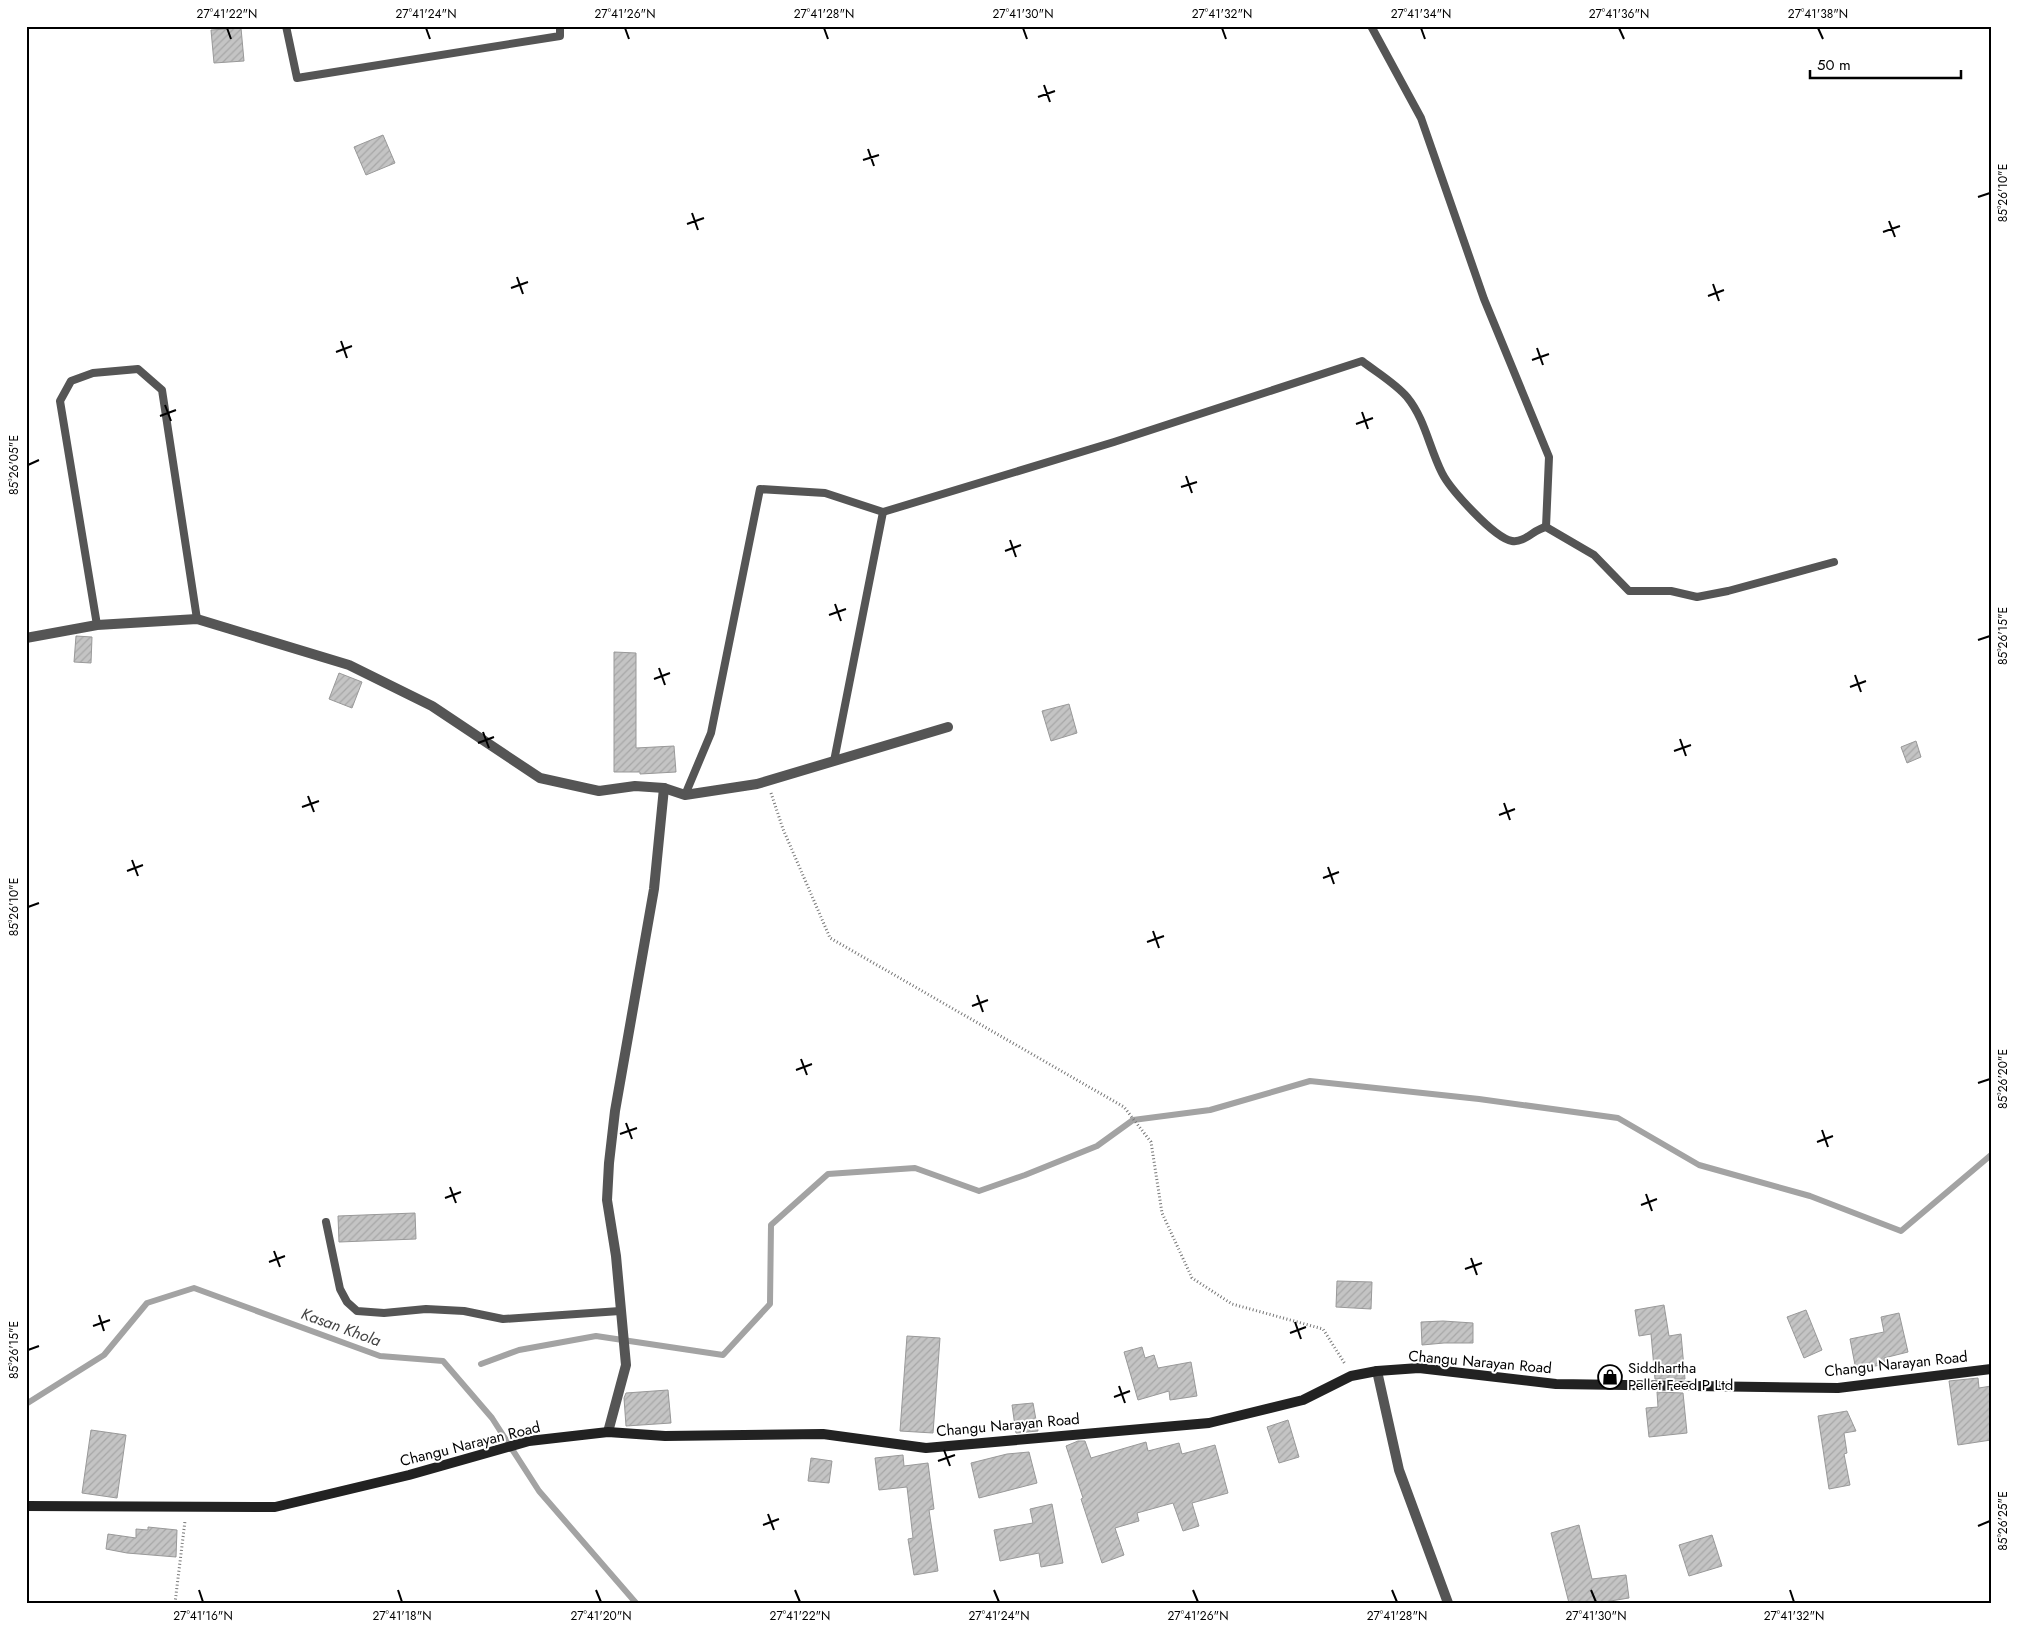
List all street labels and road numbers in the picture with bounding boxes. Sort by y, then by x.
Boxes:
street label: Changu Narayan Road [1407,1345,1553,1379]
street label: Changu Narayan Road [1823,1346,1969,1382]
street label: Changu Narayan Road [935,1408,1081,1442]
street label: Changu Narayan Road [398,1416,542,1472]

